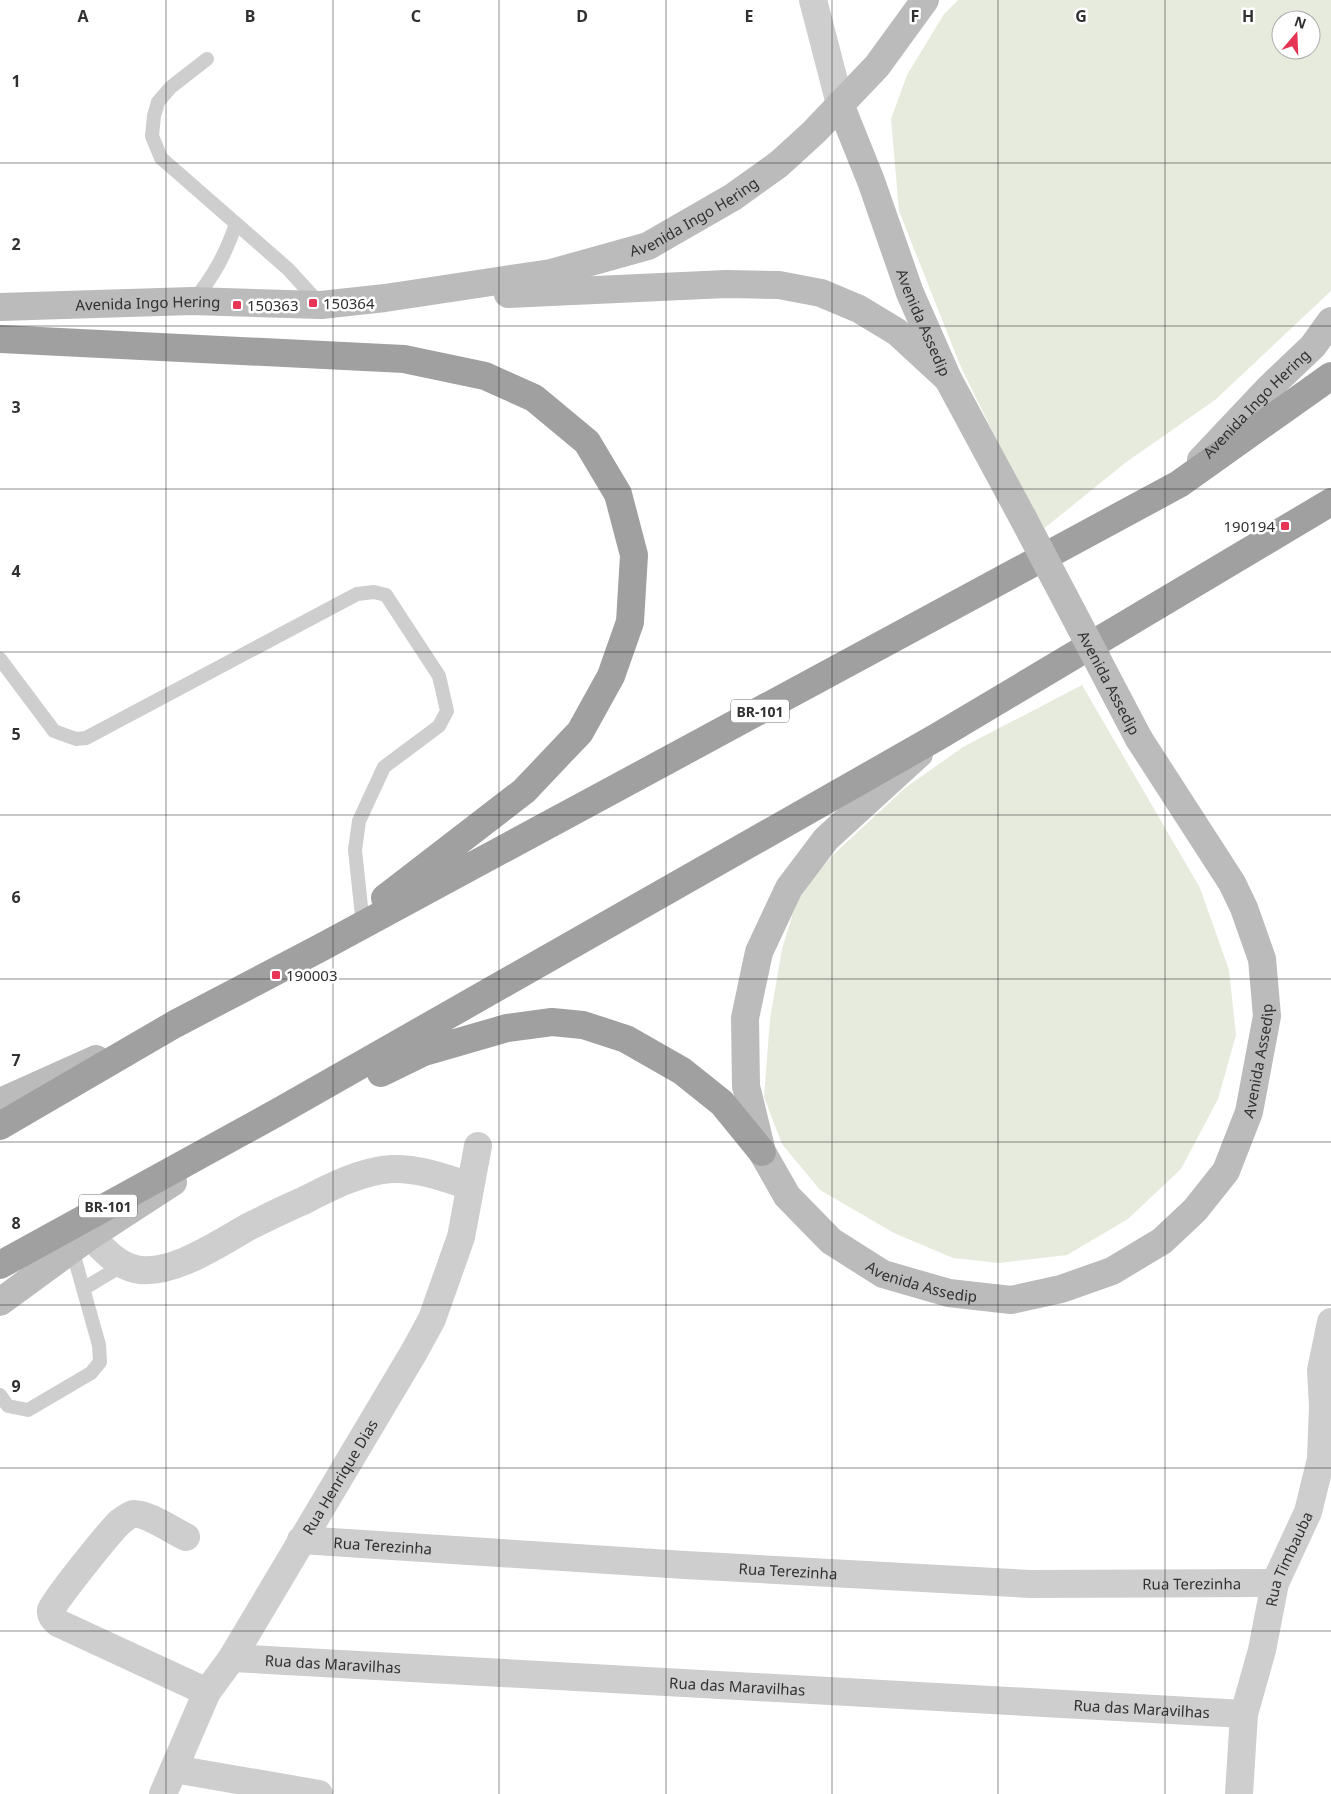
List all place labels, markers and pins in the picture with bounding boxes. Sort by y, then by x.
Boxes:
place label: 150364 [323,293,375,313]
place label: 150363 [247,295,298,315]
marker: 150364 [307,297,319,309]
marker: 150363 [231,299,243,311]
place label: 190194 [1224,516,1275,536]
marker: 190194 [1279,520,1291,532]
place label: 190003 [286,965,337,985]
marker: 190003 [270,969,282,981]

